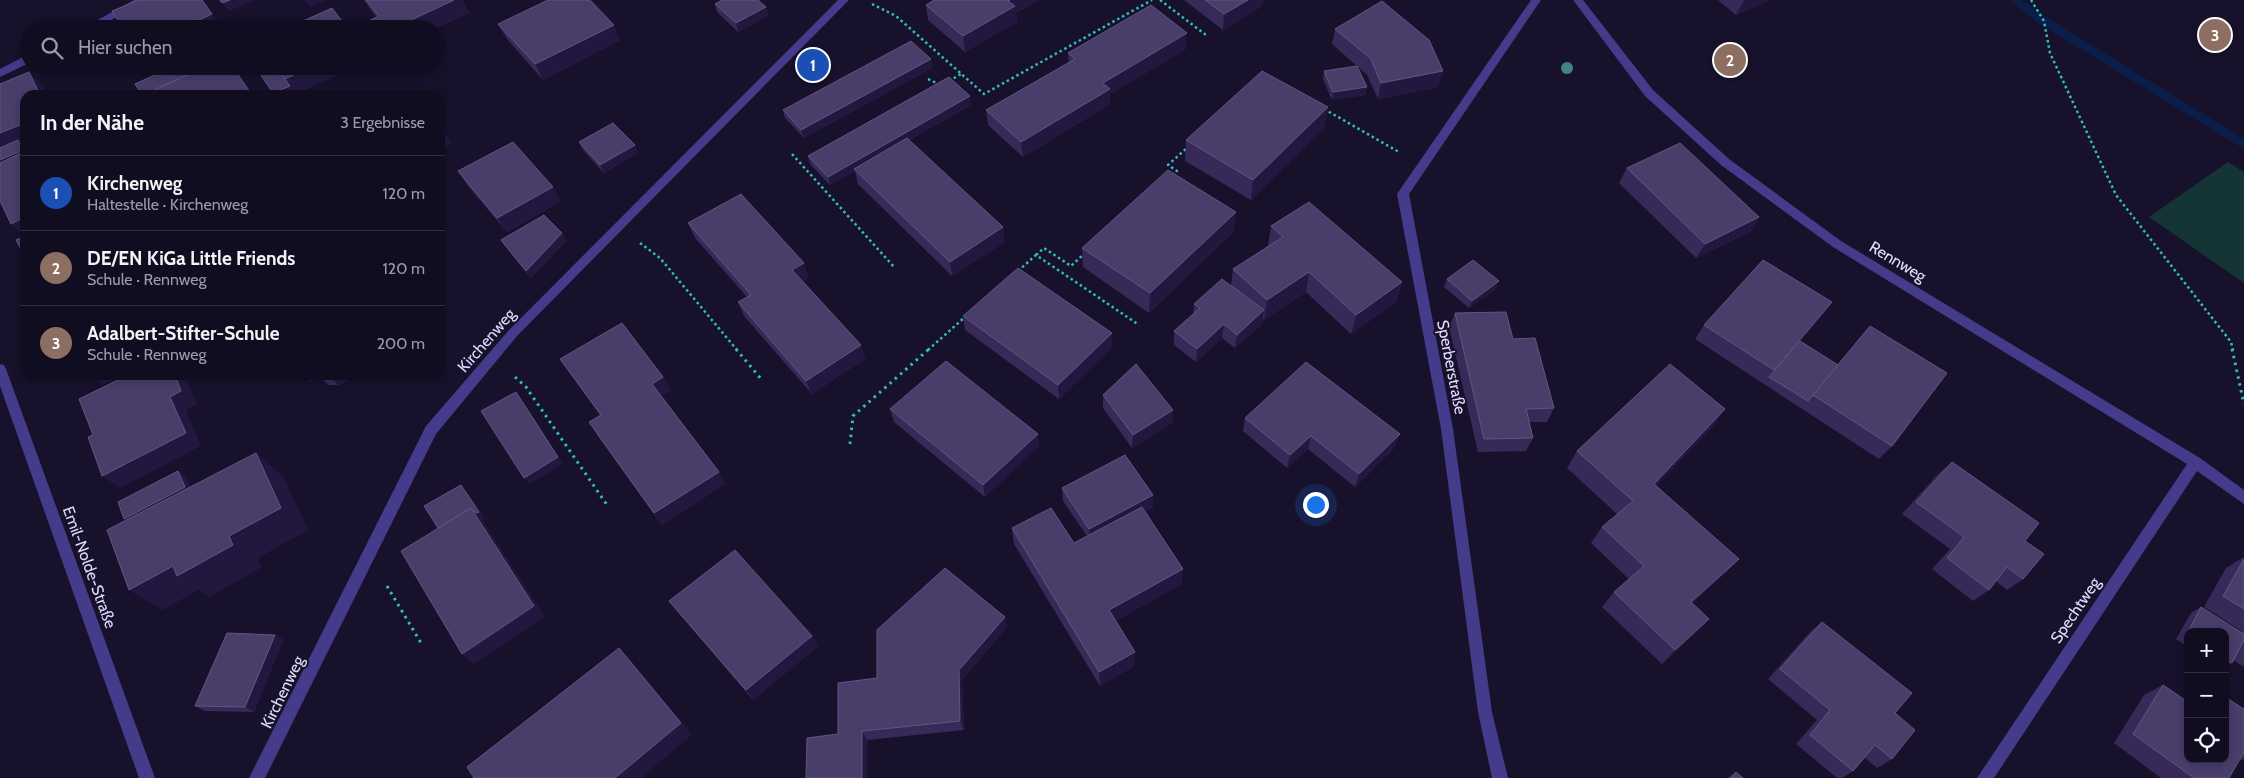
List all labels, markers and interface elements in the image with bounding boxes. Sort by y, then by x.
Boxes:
pin: 3 [2199,16,2231,54]
search box [20,20,445,75]
icon: search [38,34,66,62]
text: Hier suchen [78,36,172,59]
pin: 2 [1714,41,1746,79]
pin: 1 [797,46,829,84]
text: In der Nähe [40,110,144,135]
text: 3 Ergebnisse [340,113,425,132]
text: Kirchenweg [87,172,182,195]
text: 1 [53,184,59,203]
text: 120 m [383,184,425,203]
text: Haltestelle · Kirchenweg [87,195,248,214]
street label: Rennweg [1866,237,1931,286]
text: DE/EN KiGa Little Friends [87,247,295,270]
text: 2 [52,259,60,278]
text: 120 m [383,259,425,278]
text: Schule · Rennweg [87,270,207,289]
street label: Kirchenweg [454,304,520,376]
street label: Sperberstraße [1433,318,1470,416]
text: Adalbert-Stifter-Schule [87,322,279,345]
text: 3 [52,334,60,353]
text: 200 m [377,334,425,353]
text: Schule · Rennweg [87,345,207,364]
your location [1303,492,1329,518]
street label: Emil-Nolde-Straße [59,504,120,631]
street label: Spechtweg [2047,573,2105,647]
map controls [2184,628,2229,763]
button: + [2184,628,2229,673]
street label: Kirchenweg [257,652,309,732]
button: − [2184,673,2229,718]
button: locate [2184,718,2229,763]

